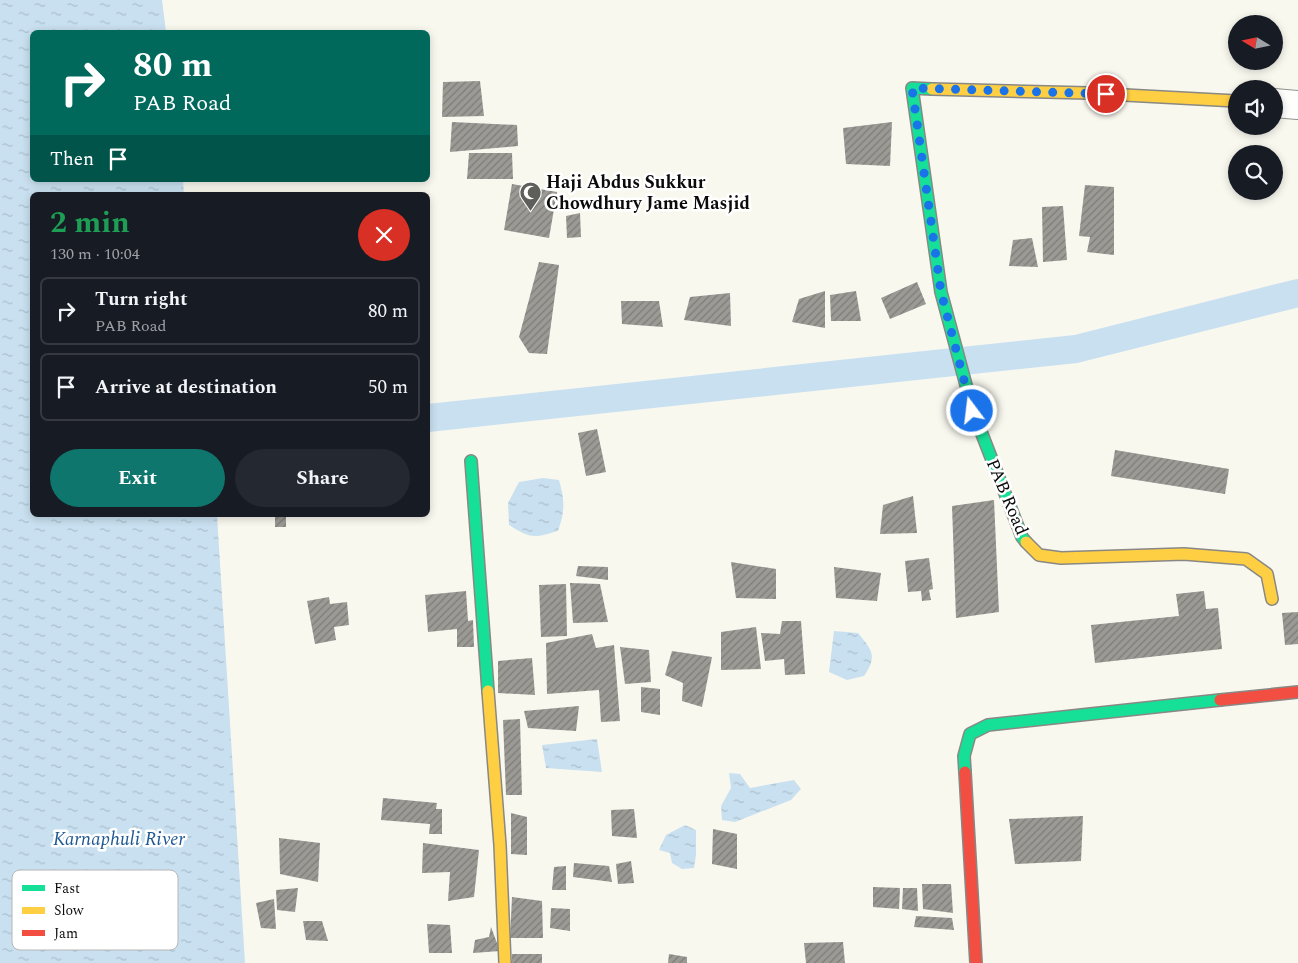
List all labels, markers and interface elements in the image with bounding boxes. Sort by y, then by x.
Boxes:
north arrow [1228,15,1282,70]
map controls [1228,15,1283,200]
text: 80 m [133,39,213,92]
icon: right [50,50,115,115]
pin [1085,73,1127,115]
icon: arrive [1092,80,1120,108]
button: sound [1228,80,1283,135]
text: PAB Road [133,87,231,120]
text: Then [50,145,94,174]
icon: arrive [104,145,132,173]
button: search [1228,145,1283,200]
place label: Haji Abdus Sukkur Chowdhury Jame Masjid [546,169,750,217]
mosque icon: Haji Abdus Sukkur Chowdhury Jame Masjid [518,180,542,211]
text: 2 min [50,200,130,246]
button: close [358,209,410,261]
text: 130 m · 10:04 [50,242,140,266]
text: Turn right [95,285,188,314]
icon: right [52,297,80,325]
text: 80 m [368,297,408,326]
text: PAB Road [95,314,167,338]
icon: arrive [52,373,80,401]
text: Arrive at destination [95,373,277,402]
text: 50 m [368,373,408,402]
position arrow [945,384,997,436]
button: Exit [50,449,225,507]
button: Share [235,449,410,507]
street label: PAB Road [979,455,1035,539]
water label: Karnaphuli River [53,825,186,854]
legend [12,870,178,950]
text: Fast [54,878,80,899]
text: Slow [54,900,84,921]
text: Jam [54,923,78,944]

